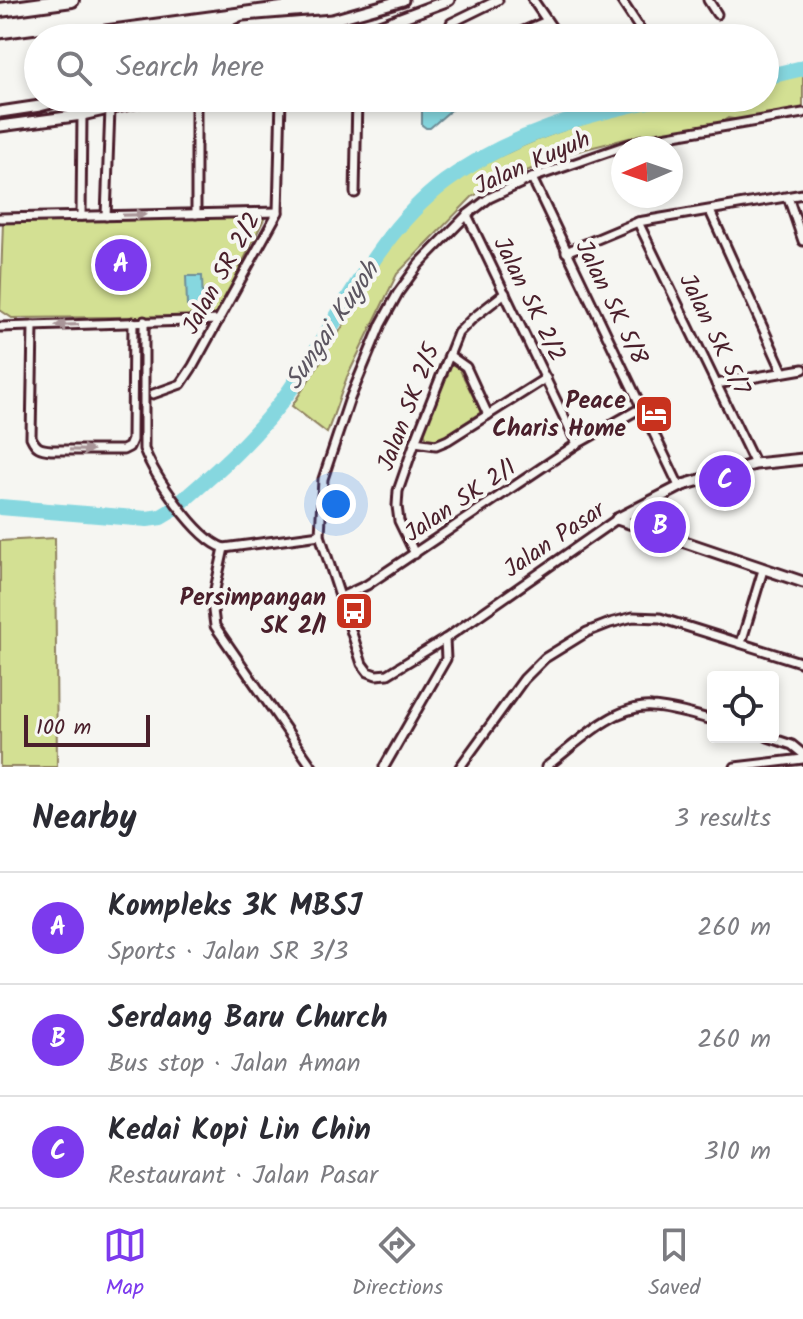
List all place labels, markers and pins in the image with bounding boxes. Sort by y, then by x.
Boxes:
pin: A [95,235,147,295]
place label: Peace Charis Home [492,382,626,449]
hotel icon: Peace Charis Home [633,393,675,435]
pin: C [699,451,751,511]
pin: B [634,497,686,557]
place label: Persimpangan SK 2/1 [180,579,327,646]
bus stop icon: Persimpangan SK 2/1 [333,590,375,632]

